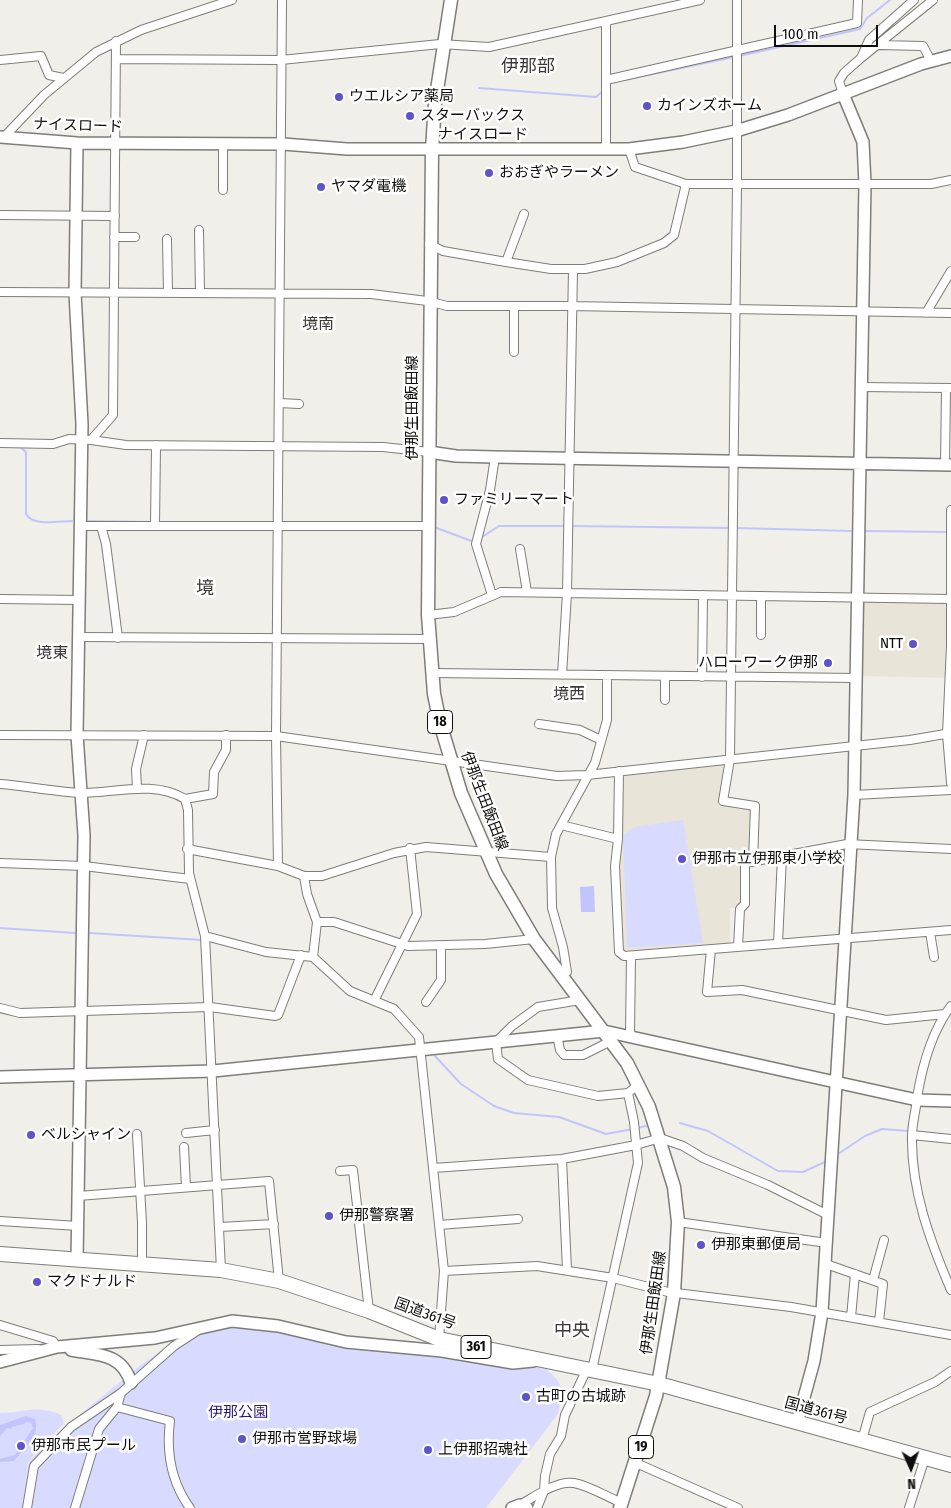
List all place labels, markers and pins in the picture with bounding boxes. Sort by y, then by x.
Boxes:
place label: ウエルシア薬局 [349,88,454,106]
marker: ウエルシア薬局 [333,91,345,103]
place label: カインズホーム [657,97,762,115]
marker: カインズホーム [641,100,653,112]
place label: スターバックス [420,107,525,125]
marker: スターバックス [404,110,416,122]
place label: おおぎやラーメン [499,164,619,182]
marker: おおぎやラーメン [483,167,495,179]
place label: ヤマダ電機 [331,178,406,196]
marker: ヤマダ電機 [315,181,327,193]
place label: ファミリーマート [454,491,574,509]
marker: ファミリーマート [438,494,450,506]
place label: NTT [880,635,903,653]
marker: NTT [907,638,919,650]
place label: ハローワーク伊那 [698,654,818,672]
marker: ハローワーク伊那 [822,657,834,669]
place label: 伊那市立伊那東小学校 [692,850,842,868]
marker: 伊那市立伊那東小学校 [676,853,688,865]
place label: ベルシャイン [41,1126,131,1144]
marker: ベルシャイン [25,1129,37,1141]
place label: 伊那警察署 [339,1207,414,1225]
marker: 伊那警察署 [323,1210,335,1222]
place label: 伊那東郵便局 [711,1236,801,1254]
marker: 伊那東郵便局 [695,1239,707,1251]
place label: マクドナルド [47,1273,137,1291]
marker: マクドナルド [31,1276,43,1288]
place label: 古町の古城跡 [536,1388,626,1406]
marker: 古町の古城跡 [520,1391,532,1403]
place label: 伊那市営野球場 [252,1430,357,1448]
marker: 伊那市営野球場 [236,1433,248,1445]
place label: 伊那市民プール [31,1437,136,1455]
marker: 伊那市民プール [15,1440,27,1452]
place label: 上伊那招魂社 [438,1441,528,1459]
marker: 上伊那招魂社 [422,1444,434,1456]

